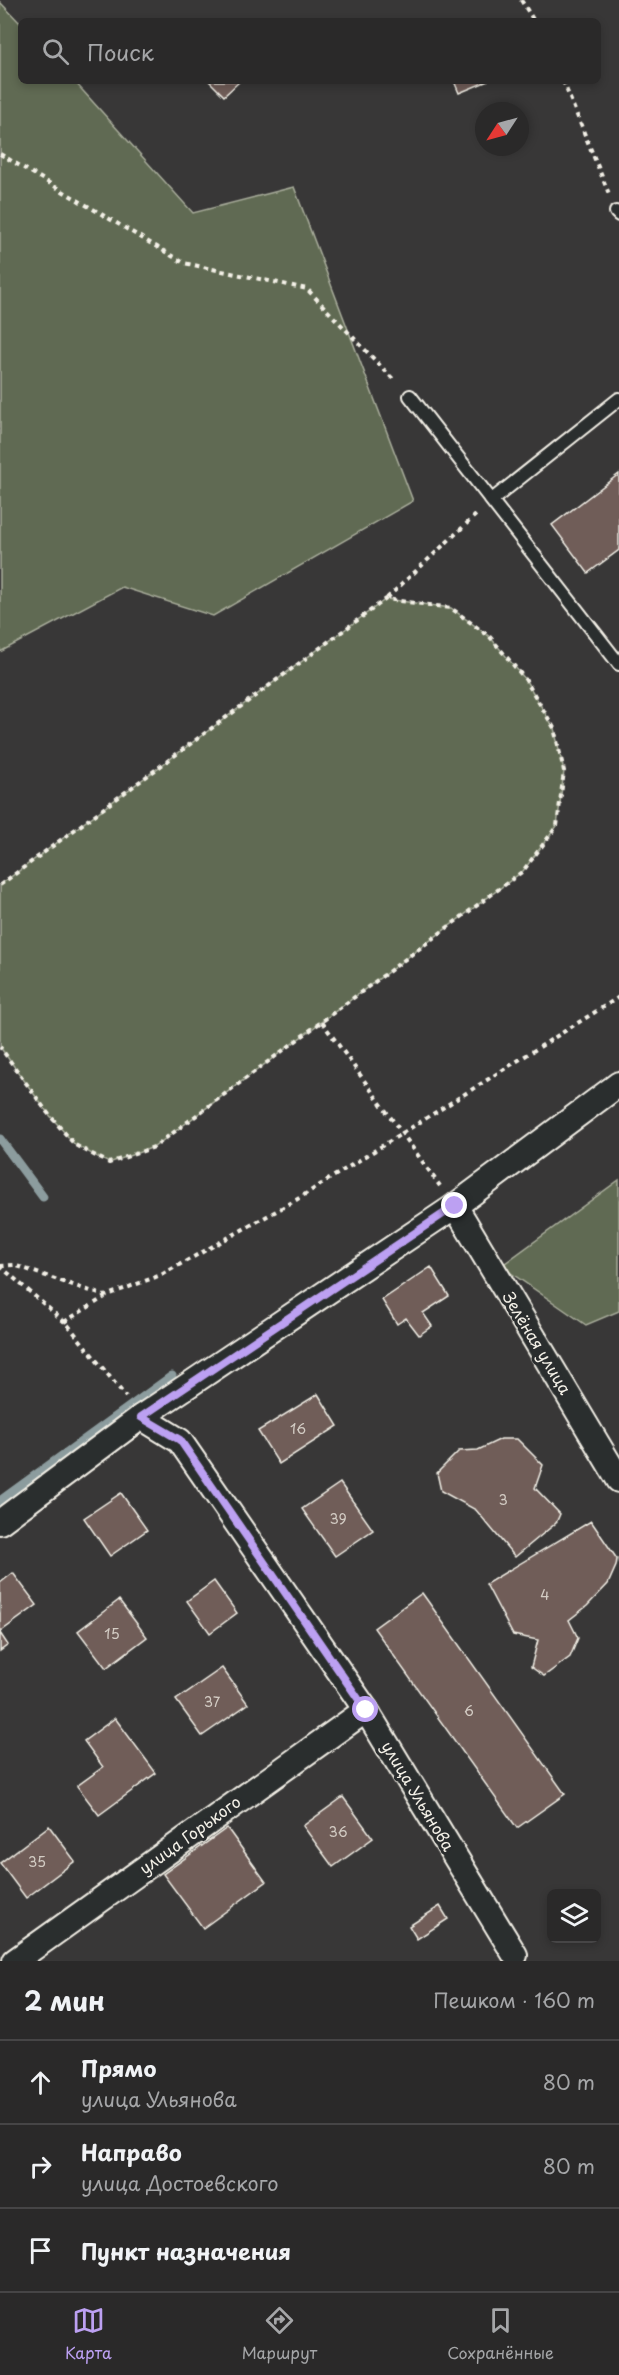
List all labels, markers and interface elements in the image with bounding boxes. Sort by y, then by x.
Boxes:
search box [18,18,601,84]
icon: search [39,35,72,68]
text: Поиск [87,35,154,68]
north arrow [475,102,529,156]
route end [441,1192,467,1218]
street label: Зелёная улица [498,1287,578,1398]
house number: 16 [290,1418,306,1439]
house number: 3 [498,1489,508,1510]
house number: 39 [329,1508,347,1529]
house number: 4 [540,1584,550,1605]
house number: 15 [104,1623,120,1644]
house number: 37 [204,1691,221,1712]
route start [352,1696,378,1722]
house number: 6 [464,1700,474,1721]
street label: улица Ульянова [376,1736,461,1855]
street label: улица Горького [134,1789,245,1879]
house number: 36 [328,1821,348,1842]
house number: 35 [28,1851,46,1872]
map controls [547,1889,601,1943]
button: layers [547,1889,601,1943]
text: 2 мин [24,1981,105,2020]
text: Пешком · 160 m [433,1985,595,2015]
text: Прямо [81,2051,156,2084]
icon: ahead [24,2066,57,2099]
text: 80 m [543,2067,595,2097]
text: улица Ульянова [81,2084,237,2114]
text: Направо [81,2135,182,2168]
icon: right [24,2150,57,2183]
text: 80 m [543,2151,595,2181]
text: улица Достоевского [81,2168,279,2198]
icon: arrive [24,2234,57,2267]
text: Пункт назначения [81,2234,291,2267]
tab: Карта [65,2304,112,2364]
tab: Маршрут [242,2304,317,2364]
tab: Сохранённые [447,2304,554,2364]

